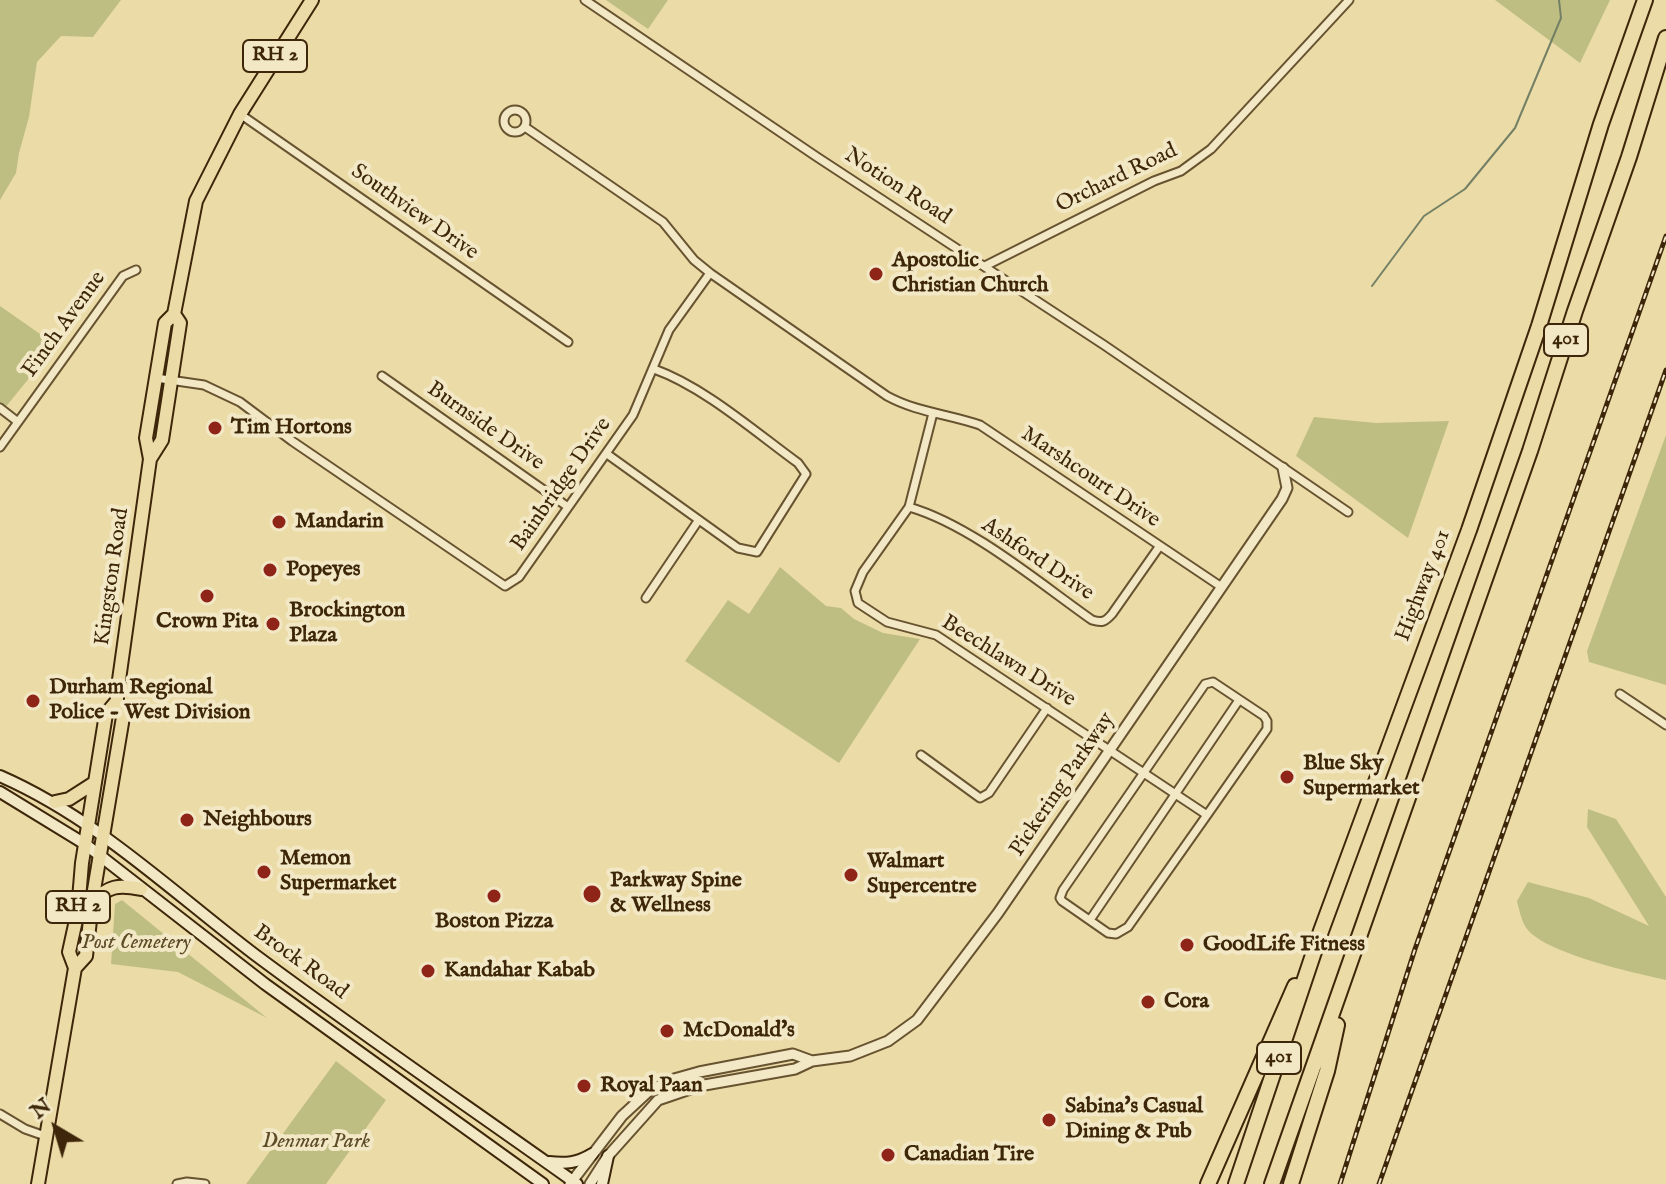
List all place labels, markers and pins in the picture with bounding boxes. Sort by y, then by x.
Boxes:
place label: Apostolic Christian Church [892,248,1049,300]
marker: Apostolic Christian Church [867,265,885,283]
place label: Tim Hortons [231,415,352,441]
marker: Tim Hortons [206,419,224,437]
place label: Mandarin [295,509,384,535]
marker: Mandarin [270,513,288,531]
place label: Popeyes [286,557,361,583]
marker: Popeyes [261,561,279,579]
marker: Crown Pita [198,587,216,605]
place label: Brockington Plaza [289,598,405,650]
place label: Crown Pita [156,609,258,635]
marker: Brockington Plaza [264,615,282,633]
place label: Durham Regional Police - West Division [49,675,250,726]
marker: Durham Regional Police - West Division [24,692,42,710]
place label: Blue Sky Supermarket [1303,751,1420,802]
marker: Blue Sky Supermarket [1278,768,1296,786]
place label: Neighbours [203,807,312,833]
marker: Neighbours [178,811,196,829]
place label: Memon Supermarket [280,846,397,898]
place label: Walmart Supercentre [867,849,977,900]
marker: Memon Supermarket [255,863,273,881]
marker: Walmart Supercentre [842,866,860,884]
place label: Parkway Spine & Wellness [610,868,742,920]
marker: Parkway Spine & Wellness [581,883,603,905]
marker: Boston Pizza [485,887,503,905]
place label: Boston Pizza [435,909,553,935]
place label: GoodLife Fitness [1203,932,1365,958]
marker: GoodLife Fitness [1178,936,1196,954]
place label: Kandahar Kabab [444,958,595,984]
marker: Kandahar Kabab [419,962,437,980]
place label: Cora [1164,989,1209,1015]
marker: Cora [1139,993,1157,1011]
place label: McDonald's [683,1018,795,1044]
marker: McDonald's [658,1022,676,1040]
place label: Royal Paan [600,1073,703,1099]
marker: Royal Paan [575,1077,593,1095]
place label: Sabina's Casual Dining & Pub [1065,1094,1203,1146]
marker: Sabina's Casual Dining & Pub [1040,1111,1058,1129]
place label: Canadian Tire [904,1142,1034,1168]
marker: Canadian Tire [879,1146,897,1164]

